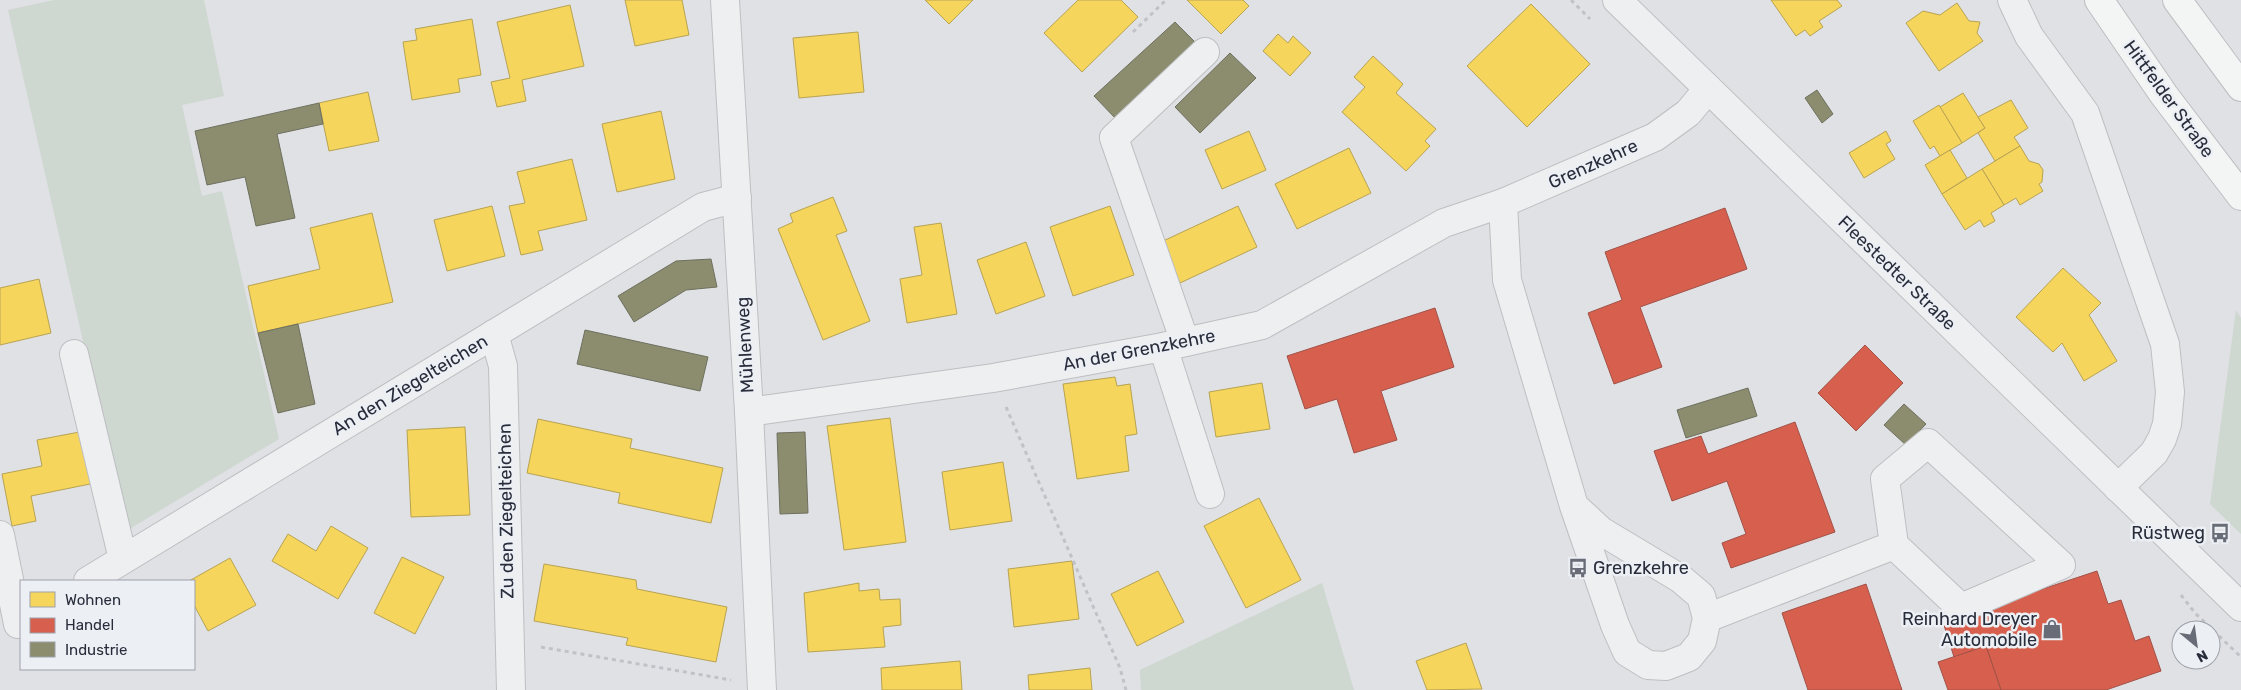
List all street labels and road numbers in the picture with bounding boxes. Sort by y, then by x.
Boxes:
street label: Hittfelder Straße [2119,36,2219,162]
street label: Grenzkehre [1545,134,1641,194]
street label: Fleestedter Straße [1833,211,1961,335]
street label: Mühlenweg [731,296,759,394]
street label: An der Grenzkehre [1061,324,1217,376]
street label: An den Ziegelteichen [328,330,492,440]
street label: Zu den Ziegelteichen [493,423,519,599]

